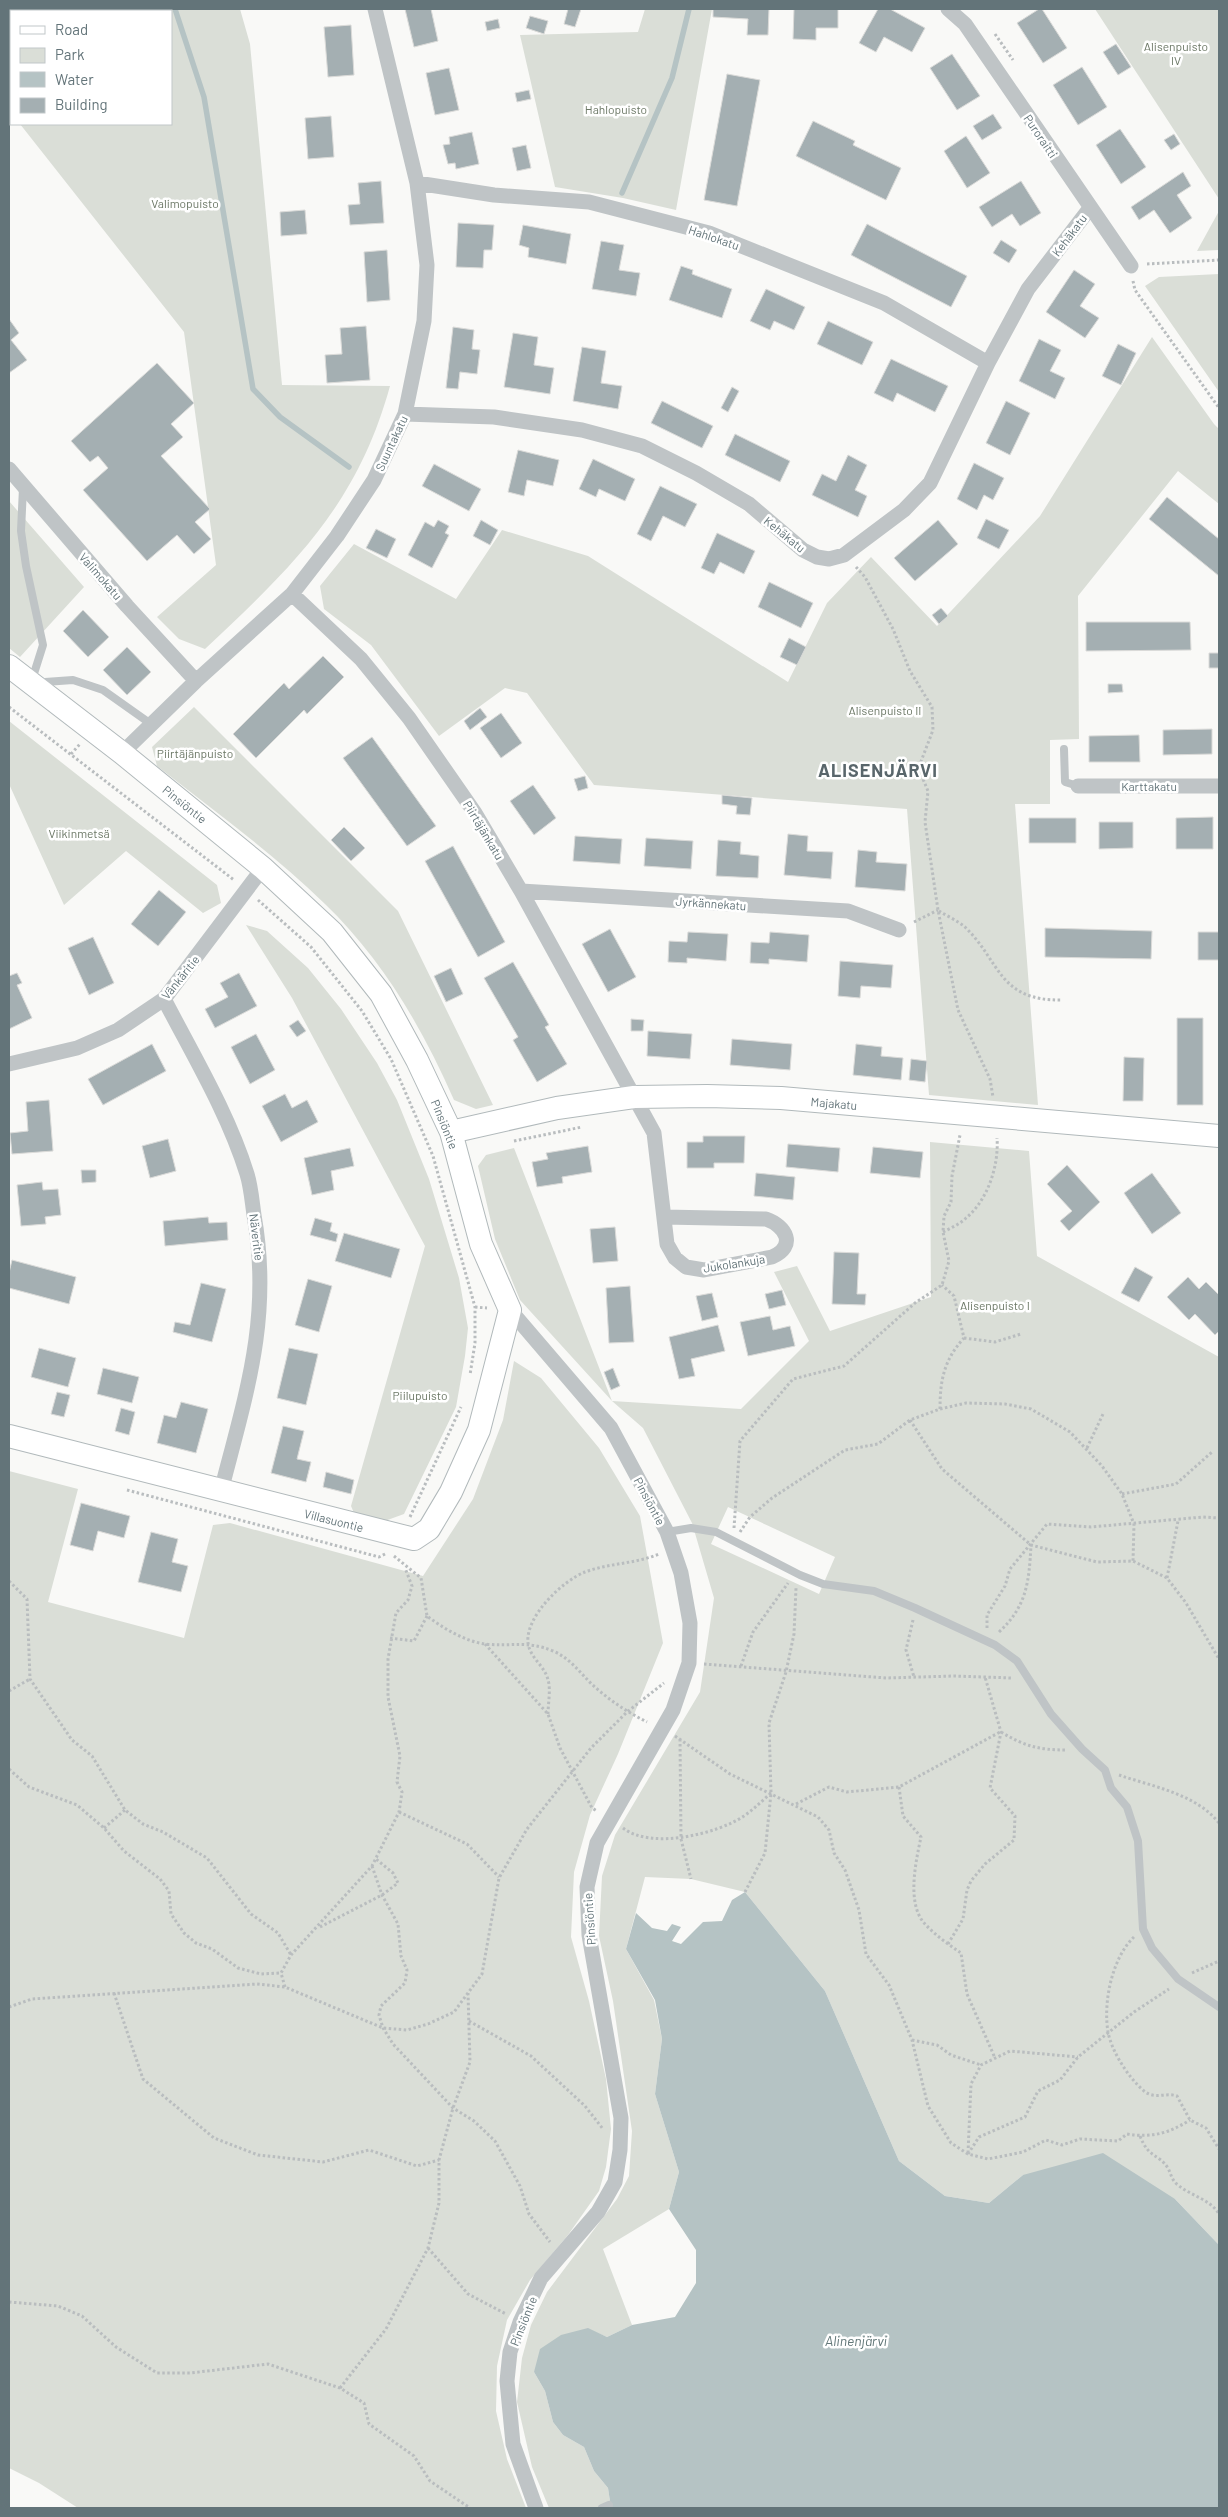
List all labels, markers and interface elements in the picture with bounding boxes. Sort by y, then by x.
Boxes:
legend [10,10,172,125]
text: Road [55,20,88,38]
park label: Alisenpuisto IV [1144,39,1208,67]
text: Park [55,45,85,63]
text: Water [55,70,94,88]
text: Building [55,95,108,113]
park label: Hahlopuisto [585,102,647,116]
street label: Puroraitti [1021,111,1061,161]
park label: Valimopuisto [151,196,219,210]
street label: Kehäkatu [1049,211,1089,259]
street label: Hahlokatu [687,222,741,252]
street label: Suuntakatu [372,413,410,473]
street label: Kehäkatu [762,513,808,555]
street label: Valimokatu [77,550,125,602]
park label: Alisenpuisto II [849,703,921,717]
park label: Piirtäjänpuisto [157,746,233,760]
district label: ALISENJÄRVI [818,759,938,781]
street label: Karttakatu [1121,779,1177,793]
street label: Pinsiöntie [160,782,210,826]
street label: Piirtäjänkatu [461,798,507,862]
park label: Viikinmetsä [48,826,110,840]
street label: Jyrkännekatu [675,894,747,912]
street label: Vänkäritie [158,952,202,1002]
street label: Majakatu [810,1094,858,1112]
street label: Pinsiöntie [429,1097,461,1151]
street label: Näveritie [247,1213,267,1261]
street label: Jukolankuja [702,1251,766,1275]
park label: Alisenpuisto I [960,1298,1030,1312]
park label: Piilupuisto [392,1388,448,1402]
street label: Pinsiöntie [632,1475,668,1527]
street label: Villasuontie [303,1506,365,1534]
street label: Pinsiöntie [580,1892,598,1946]
street label: Pinsiöntie [507,2294,539,2348]
water label: Alinenjärvi [825,2332,888,2349]

